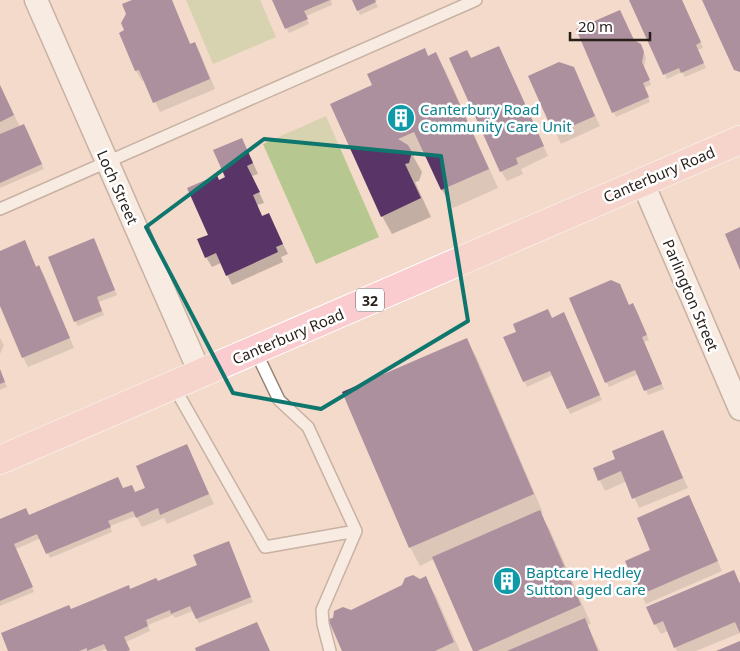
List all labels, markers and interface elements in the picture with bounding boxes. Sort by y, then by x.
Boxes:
scale bar [570,10,650,42]
text: 20 m [578,16,613,36]
place label: Canterbury Road Community Care Unit [420,99,572,136]
building icon: Canterbury Road Community Care Unit [386,103,416,133]
street label: Canterbury Road [600,141,718,207]
street label: Loch Street [93,147,143,228]
street label: Parlington Street [658,236,724,354]
road number: 32 [356,288,384,312]
street label: Canterbury Road [229,303,347,369]
place label: Baptcare Hedley Sutton aged care [526,562,646,599]
building icon: Baptcare Hedley Sutton aged care [492,566,522,596]

